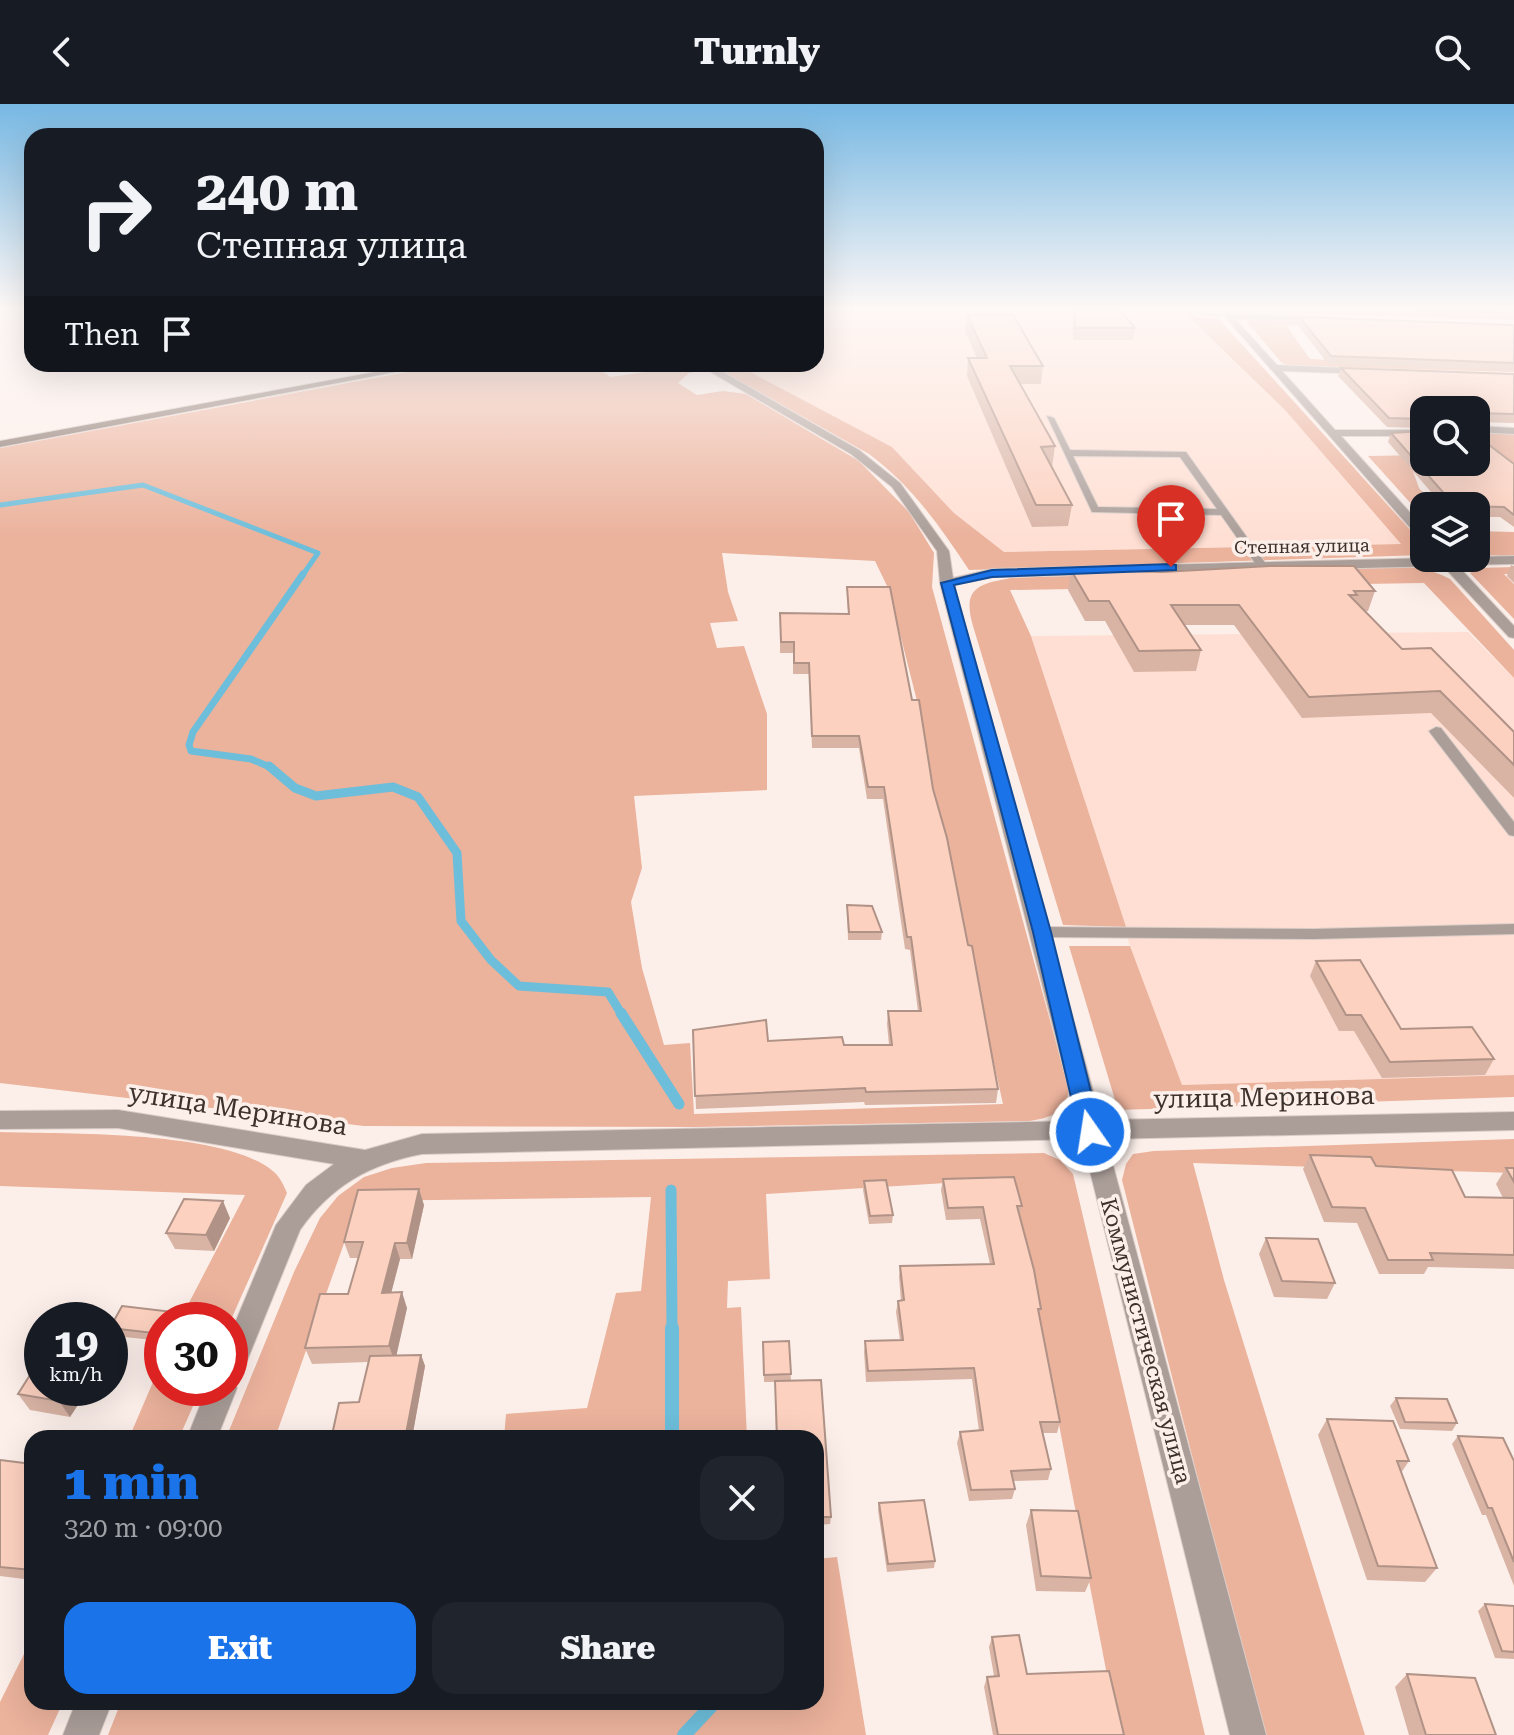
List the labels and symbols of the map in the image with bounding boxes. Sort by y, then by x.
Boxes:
pin [1137,485,1205,567]
street label: Степная улица [1234,534,1370,558]
street label: улица Меринова [127,1077,349,1141]
street label: улица Меринова [1153,1080,1375,1114]
position arrow [1048,1090,1132,1174]
street label: Коммунистическая улица [1096,1195,1196,1487]
speed limit sign: 30 [144,1302,248,1406]

